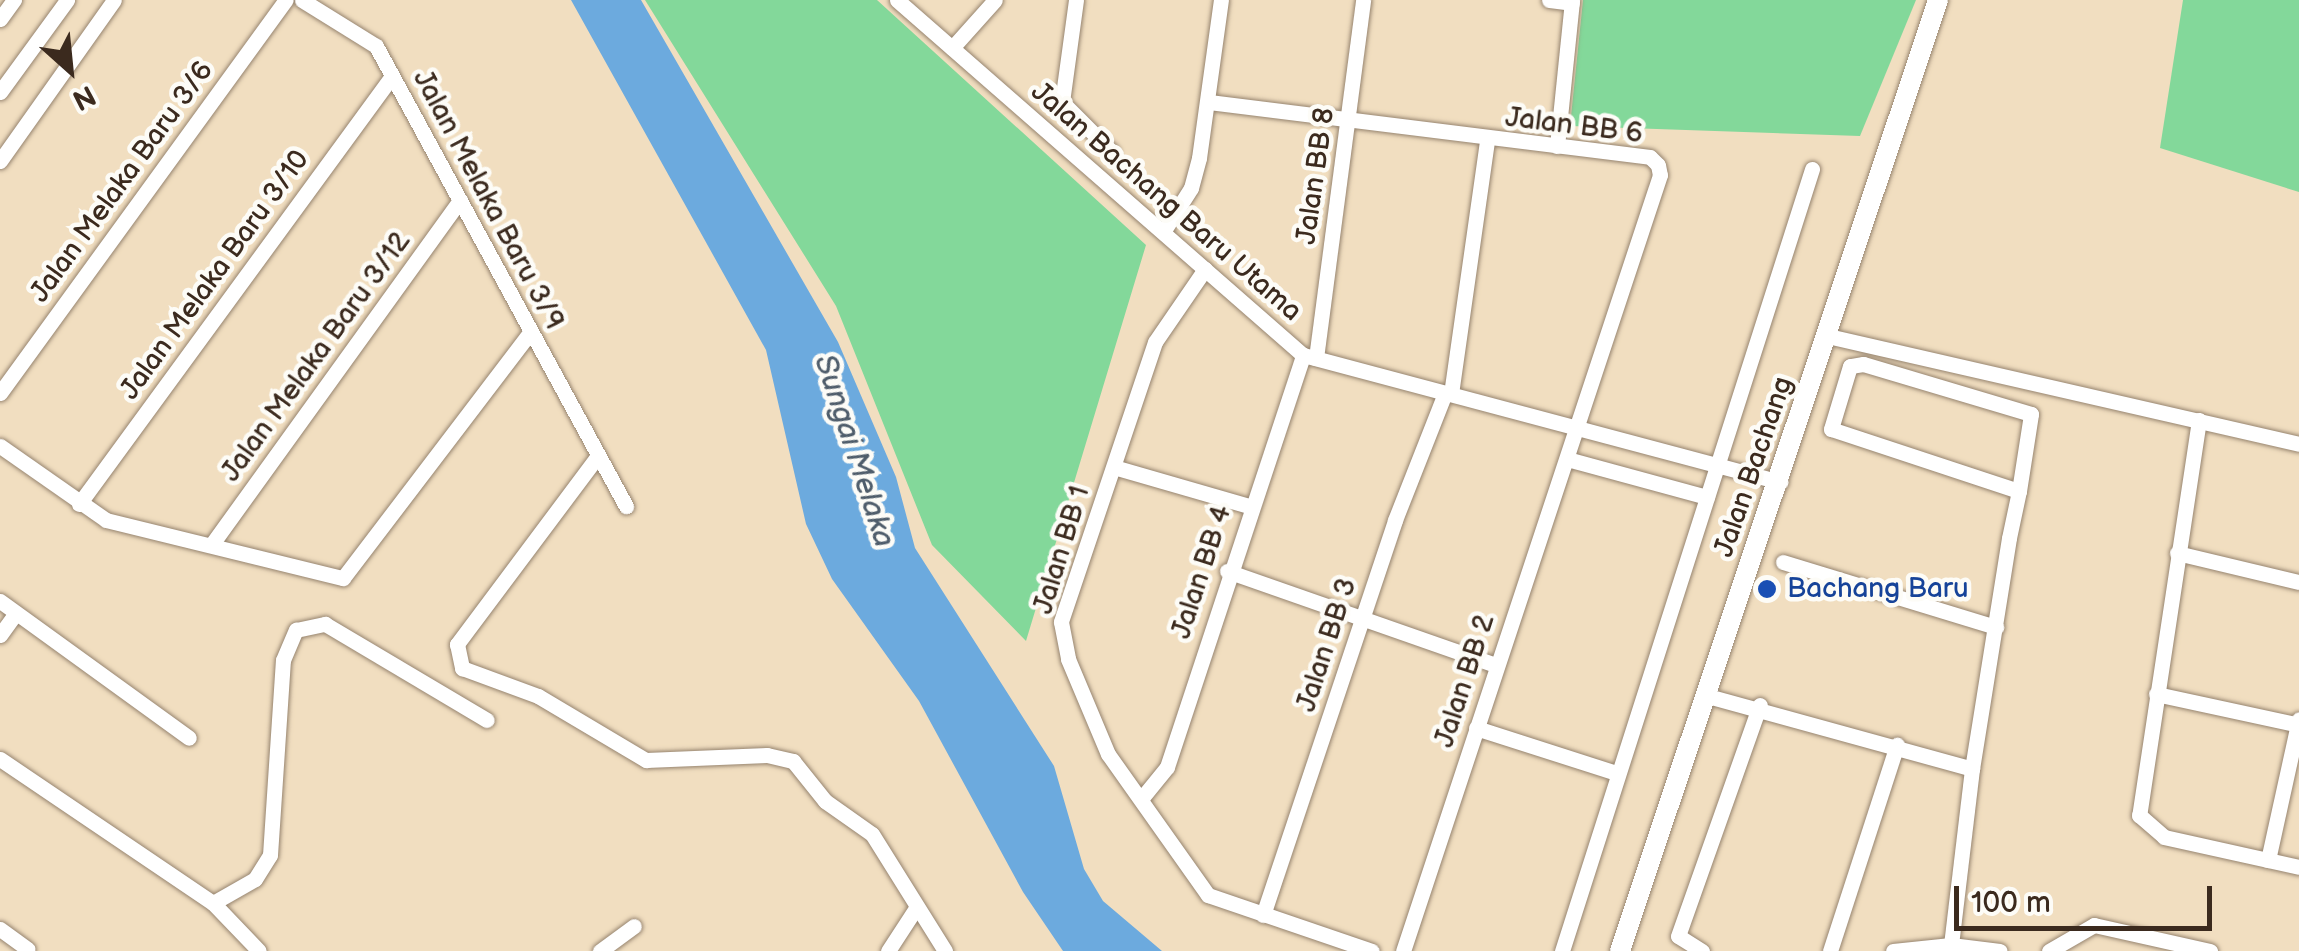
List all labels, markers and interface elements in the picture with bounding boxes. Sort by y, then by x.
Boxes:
north arrow [20,20,120,120]
street label: Jalan Melaka Baru 3/6 [23,55,221,309]
street label: Jalan Melaka Baru 3/9 [405,65,571,335]
street label: Jalan Bachang Baru Utama [1024,75,1308,329]
text: N [67,78,101,117]
street label: Jalan BB 6 [1503,101,1645,151]
street label: Jalan BB 8 [1290,106,1342,246]
street label: Jalan Melaka Baru 3/10 [113,144,317,406]
street label: Jalan Melaka Baru 3/12 [214,226,418,488]
water label: Sungai Melaka [806,350,902,552]
street label: Jalan Bachang [1707,372,1801,562]
street label: Jalan BB 1 [1027,482,1097,618]
street label: Jalan BB 4 [1165,501,1239,643]
place label: Bachang Baru [1787,572,1968,606]
street label: Jalan BB 3 [1290,574,1364,716]
marker: Bachang Baru [1756,578,1778,600]
street label: Jalan BB 2 [1428,610,1502,752]
scale bar [1959,866,2216,928]
text: 100 m [1971,885,2051,921]

